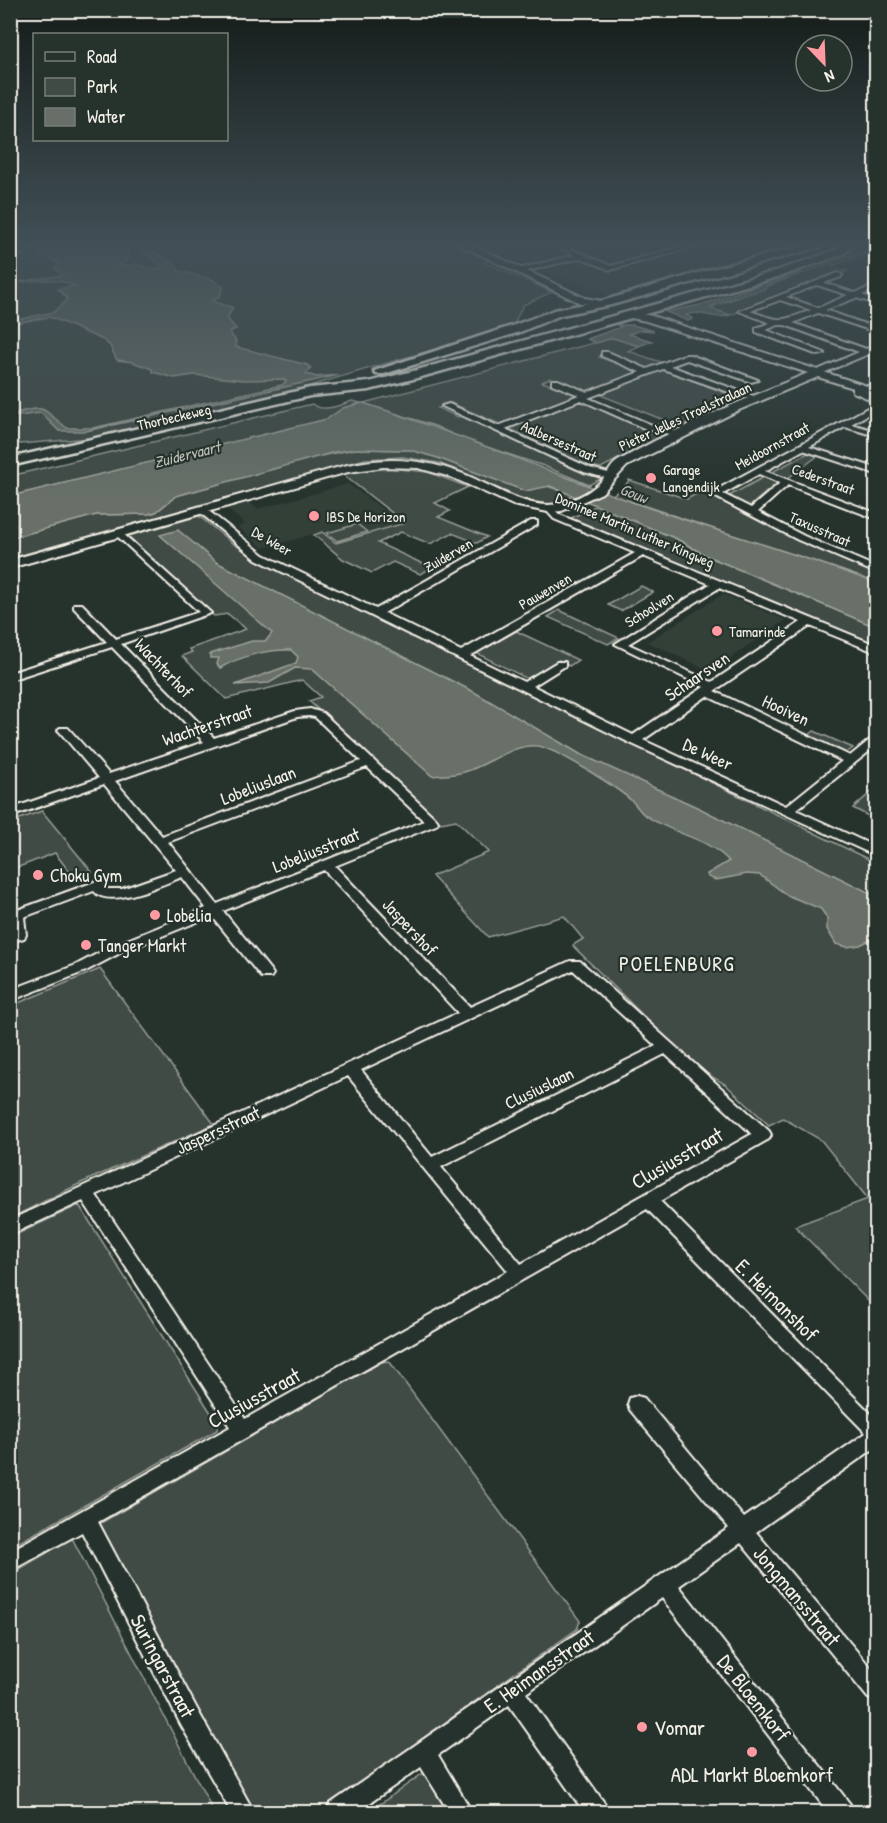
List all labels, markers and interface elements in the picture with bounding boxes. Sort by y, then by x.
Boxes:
legend [33,33,228,141]
north arrow [794,33,854,93]
text: Road [87,44,117,69]
text: N [821,65,838,89]
text: Park [87,74,118,99]
text: Water [87,104,125,129]
street label: Pieter Jelles Troelstralaan [615,376,755,456]
street label: Thorbeckeweg [135,398,213,436]
street label: Aalbersestraat [518,415,601,467]
street label: Meidoornstraat [731,416,814,475]
water label: Zuidervaart [152,435,225,473]
street label: Cederstraat [789,458,858,500]
place label: Garage Langendijk [663,459,720,497]
marker: Garage Langendijk [644,471,658,485]
water label: Gouw [617,478,652,509]
street label: Dominee Martin Luther Kingweg [552,487,718,573]
place label: IBS De Horizon [326,506,406,527]
street label: Taxusstraat [786,506,855,552]
marker: IBS De Horizon [307,509,321,523]
street label: De Weer [248,521,296,561]
street label: Zuiderven [420,532,477,577]
street label: Pauwenven [515,567,575,614]
street label: Schoolven [621,586,678,632]
place label: Tamarinde [729,621,786,642]
marker: Tamarinde [710,624,724,638]
street label: Wachterhof [129,633,199,704]
street label: Schaarsven [660,645,734,707]
street label: Hooiven [758,688,814,732]
street label: Wachterstraat [159,698,256,752]
street label: De Weer [679,732,737,776]
street label: Lobeliuslaan [217,759,299,811]
street label: Lobeliusstraat [269,821,364,879]
place label: Choku Gym [50,863,122,888]
marker: Choku Gym [31,868,45,882]
street label: Jaspershof [377,893,444,962]
place label: Lobelia [167,903,211,928]
marker: Lobelia [148,908,162,922]
place label: Tanger Markt [98,933,187,958]
marker: Tanger Markt [79,938,93,952]
district label: POELENBURG [619,949,735,978]
street label: Clusiuslaan [500,1061,578,1115]
street label: Jaspersstraat [172,1099,265,1160]
street label: Clusiusstraat [626,1120,729,1196]
street label: E. Heimanshof [729,1252,825,1348]
street label: Clusiusstraat [202,1360,306,1435]
street label: Jongmansstraat [747,1540,848,1653]
street label: Suringarstraat [124,1609,203,1723]
street label: E. Heimansstraat [478,1622,601,1720]
street label: De Bloemkorf [711,1648,798,1748]
place label: Vomar [654,1713,705,1742]
marker: Vomar [635,1720,649,1734]
marker: ADL Markt Bloemkorf [745,1745,759,1759]
place label: ADL Markt Bloemkorf [671,1760,834,1789]

